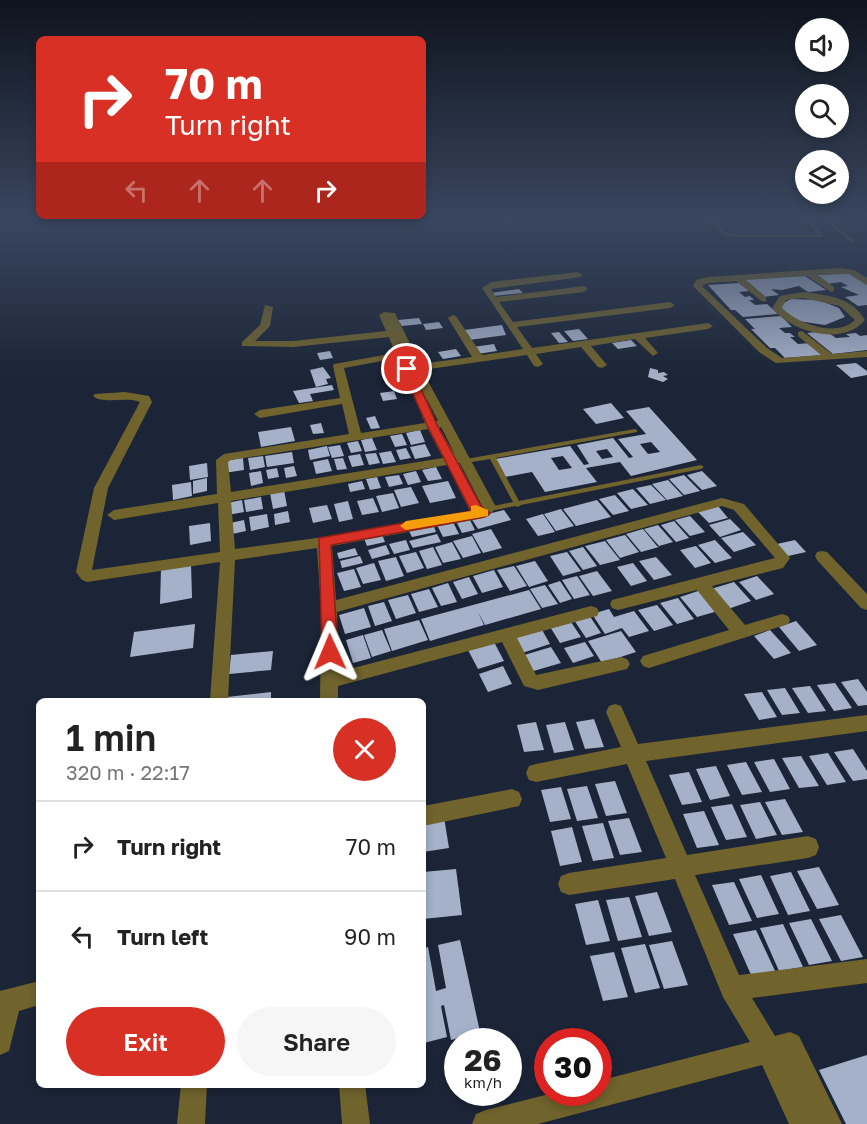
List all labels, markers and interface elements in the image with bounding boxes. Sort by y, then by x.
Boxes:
map controls [795,18,849,204]
button: sound [795,18,849,72]
text: 70 m [165,58,262,108]
icon: right [66,60,144,138]
button: search [795,84,849,138]
text: Turn right [165,109,291,141]
button: layers [795,150,849,204]
icon: left [120,174,153,207]
icon: ahead [183,174,216,207]
icon: ahead [246,174,279,207]
icon: right [309,174,342,207]
pin [381,343,432,394]
icon: arrive [390,352,423,385]
position arrow [298,620,362,684]
text: 1 min [66,716,156,759]
button: close [333,718,396,781]
text: 320 m · 22:17 [66,760,190,784]
icon: right [66,830,99,863]
text: Turn right [117,833,221,860]
text: 70 m [346,833,396,860]
icon: left [66,920,99,953]
text: Turn left [117,923,208,950]
text: 90 m [344,923,396,950]
button: Exit [66,1007,225,1076]
button: Share [237,1007,396,1076]
speed limit sign: 30 [534,1028,612,1106]
text: 26 [464,1042,502,1078]
text: km/h [464,1073,502,1091]

